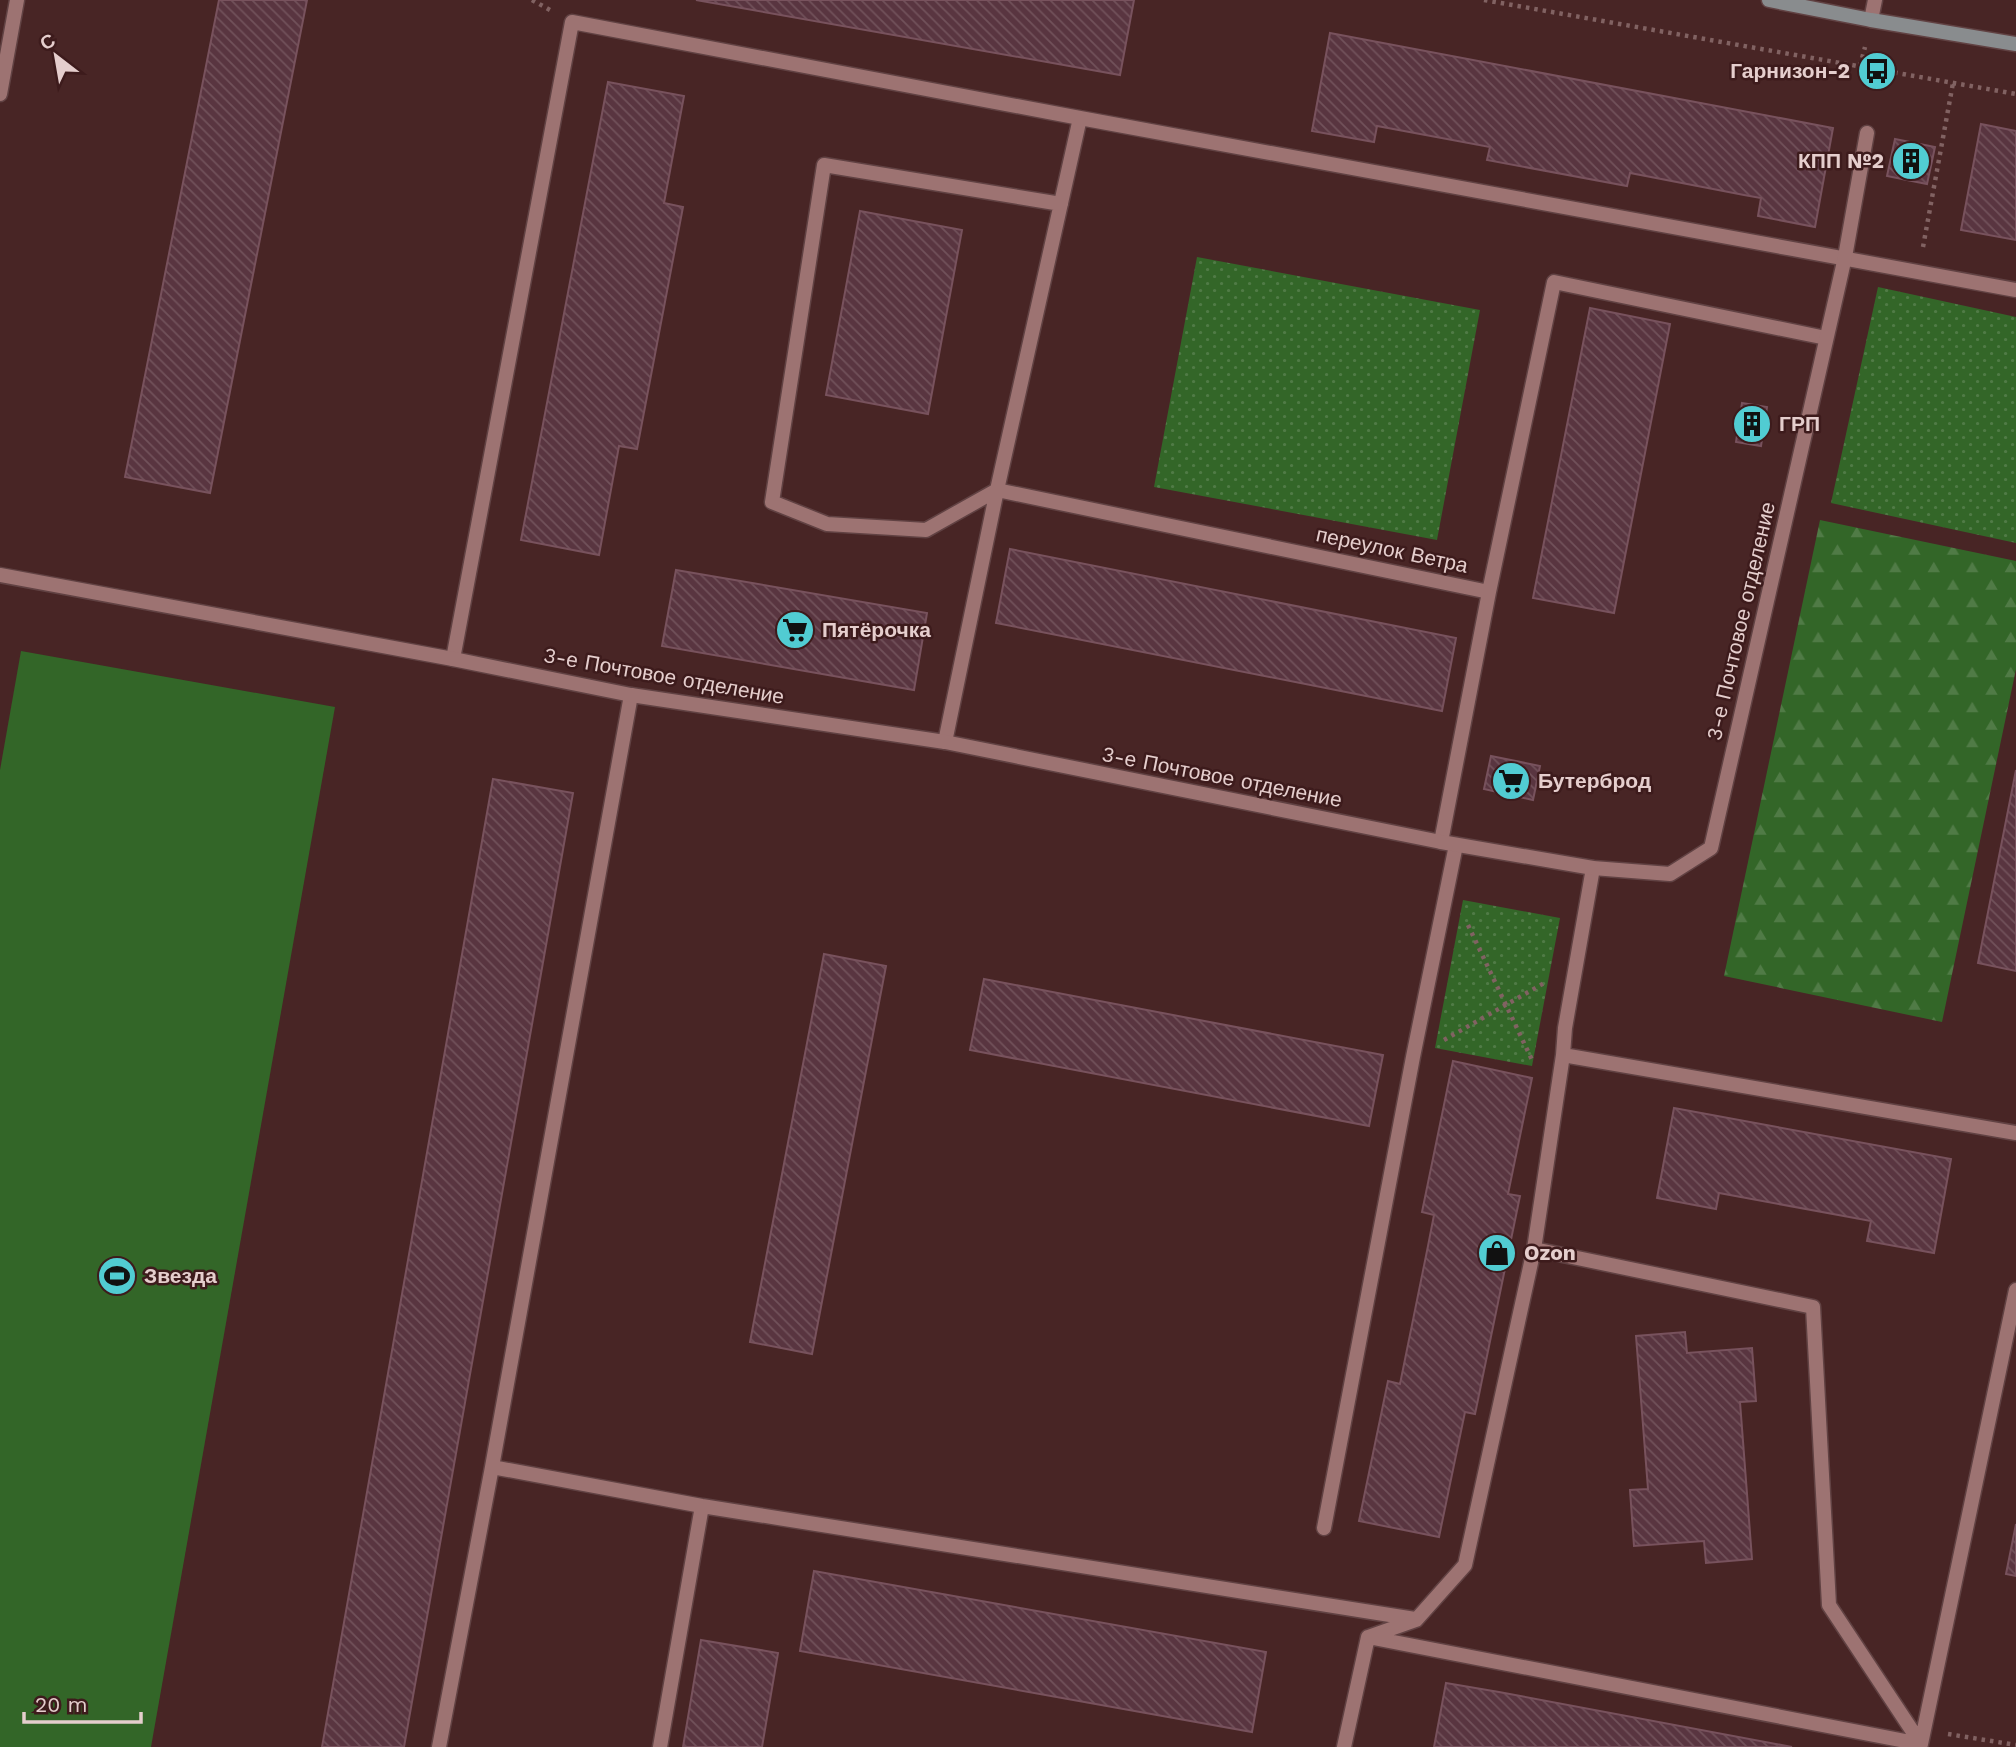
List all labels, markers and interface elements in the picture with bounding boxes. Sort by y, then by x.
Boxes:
north arrow [21,21,91,91]
text: С [36,28,60,55]
bus stop icon: Гарнизон-2 [1856,50,1898,92]
place label: Гарнизон-2 [1730,58,1850,83]
building icon: КПП №2 [1890,140,1932,182]
place label: КПП №2 [1798,148,1884,173]
building icon: ГРП [1731,403,1773,445]
place label: ГРП [1779,411,1820,436]
street label: 3-е Почтовое отделение [1701,499,1780,743]
street label: переулок Ветра [1314,521,1471,578]
supermarket icon: Пятёрочка [774,609,816,651]
place label: Пятёрочка [822,617,931,642]
street label: 3-е Почтовое отделение [542,642,786,709]
street label: 3-е Почтовое отделение [1100,741,1344,812]
supermarket icon: Бутерброд [1490,760,1532,802]
place label: Бутерброд [1538,768,1651,793]
shop icon: Ozon [1476,1232,1518,1274]
place label: Ozon [1524,1240,1576,1265]
sports icon: Звезда [96,1255,138,1297]
place label: Звезда [144,1263,217,1288]
scale bar [24,1680,142,1724]
text: 20 m [35,1692,87,1717]

